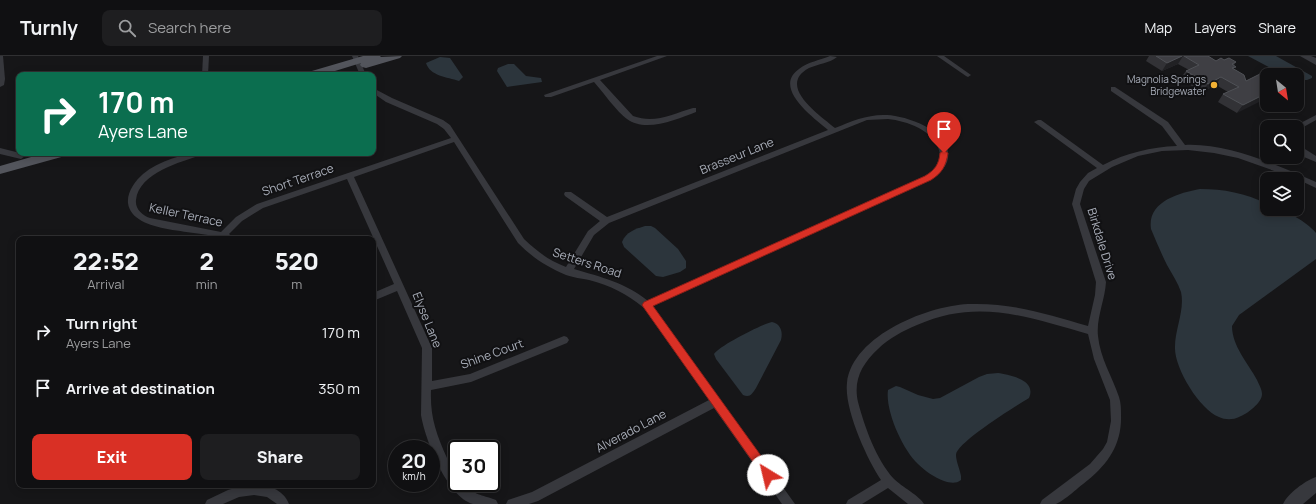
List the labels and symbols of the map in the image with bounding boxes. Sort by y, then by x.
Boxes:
north arrow [1260,68,1304,112]
place label: Magnolia Springs Bridgewater [1127,72,1206,98]
marker: Magnolia Springs Bridgewater [1209,80,1219,90]
pin [927,112,961,153]
street label: Brasseur Lane [697,133,776,178]
street label: Short Terrace [260,159,336,200]
street label: Keller Terrace [148,198,224,231]
street label: Birkdale Drive [1083,206,1121,282]
street label: Setters Road [550,243,624,282]
street label: Elyse Lane [409,289,446,350]
street label: Shine Court [458,334,526,373]
street label: Alverado Lane [593,405,669,456]
speed limit sign: 30 [448,440,500,492]
position arrow [747,454,789,496]

